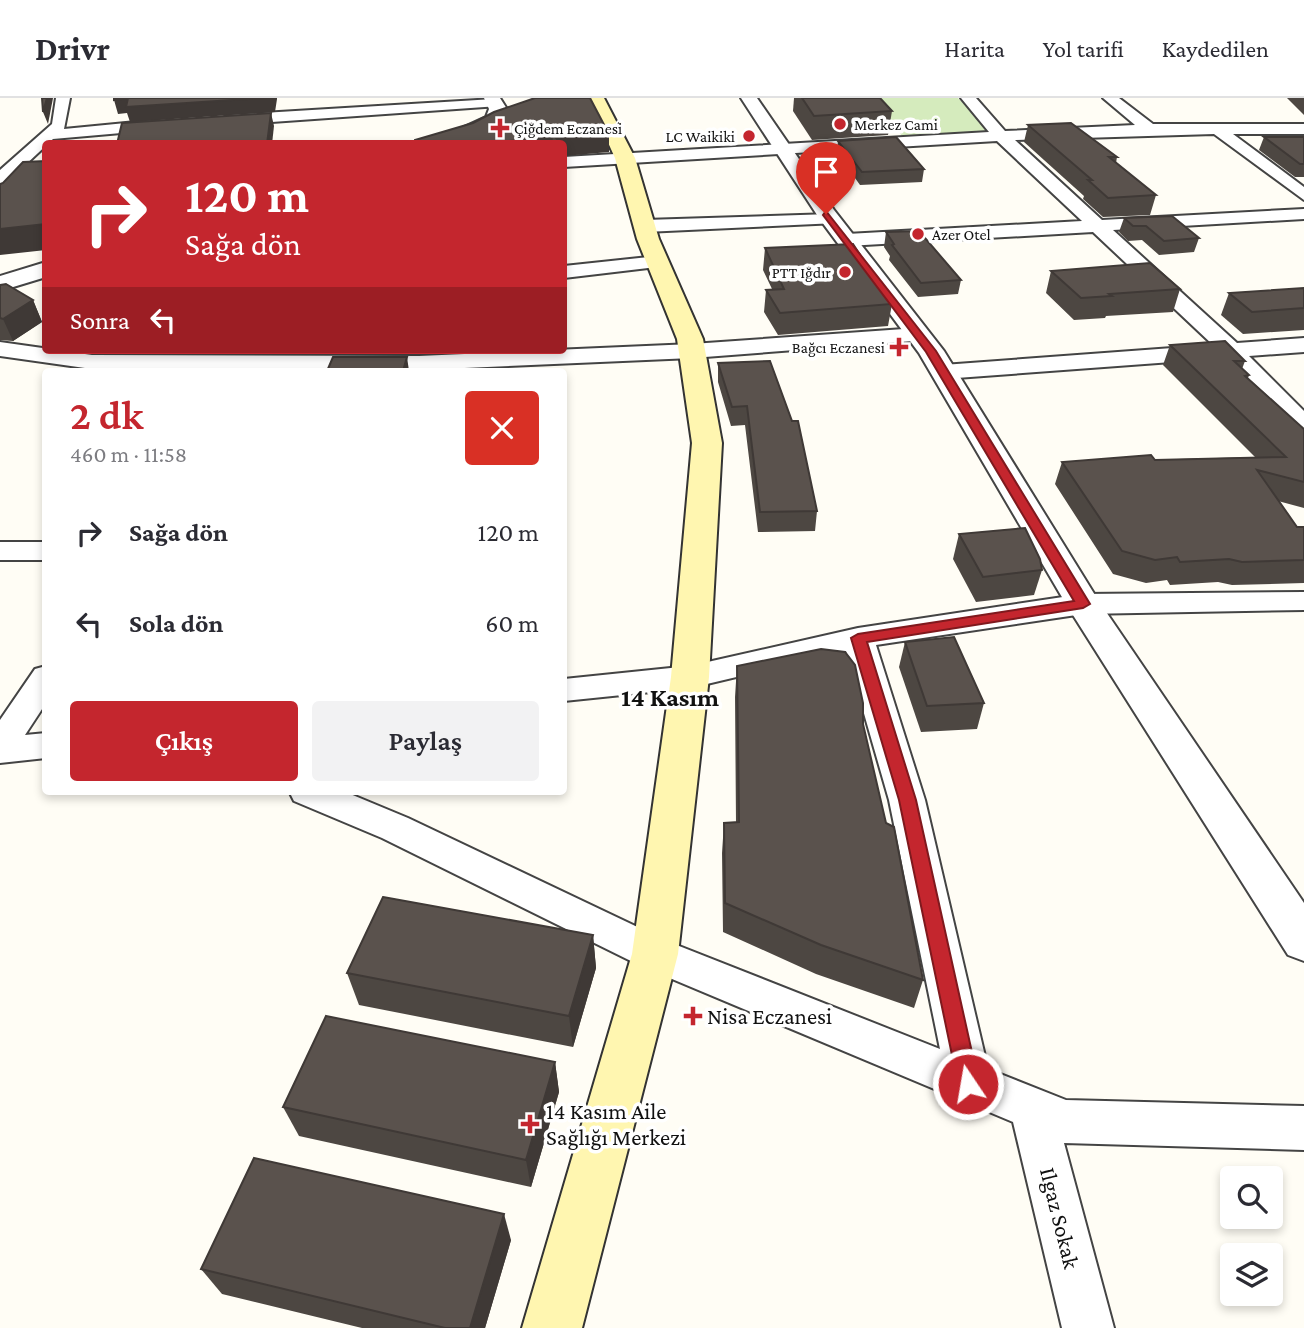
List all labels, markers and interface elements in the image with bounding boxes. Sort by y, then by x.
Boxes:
text: Drivr [35,30,110,67]
text: Harita [944,35,1005,62]
text: Yol tarifi [1043,35,1124,62]
text: Kaydedilen [1162,35,1269,62]
marker: Merkez Cami [832,116,848,132]
place label: Merkez Cami [854,116,938,133]
marker: Çiğdem Eczanesi [492,120,508,136]
place label: Çiğdem Eczanesi [514,120,622,138]
place label: LC Waikiki [665,128,735,145]
marker: LC Waikiki [741,128,757,144]
pin [796,142,856,214]
icon: arrive [807,153,845,191]
icon: right [70,168,161,259]
text: 120 m [185,168,309,223]
text: Sağa dön [185,226,301,262]
marker: Azer Otel [910,226,926,242]
place label: Azer Otel [932,226,991,243]
place label: PTT Iğdır [772,264,831,282]
marker: PTT Iğdır [837,264,853,280]
icon: left [144,301,182,339]
text: Sonra [70,306,130,335]
place label: Bağcı Eczanesi [792,339,885,357]
marker: Bağcı Eczanesi [891,339,907,355]
text: 2 dk [70,391,143,438]
button: close [465,391,539,465]
text: 460 m · 11:58 [70,441,187,467]
icon: right [70,514,108,552]
text: Sağa dön [129,518,228,547]
text: 120 m [478,518,539,547]
icon: left [70,605,108,643]
text: Sola dön [129,609,223,638]
text: 60 m [485,609,539,638]
district label: 14 Kasım [621,683,719,712]
button: Çıkış [70,701,298,781]
button: Paylaş [312,701,539,781]
place label: Nisa Eczanesi [707,1003,832,1029]
marker: Nisa Eczanesi [685,1008,701,1024]
position arrow [931,1047,1005,1121]
place label: 14 Kasım Aile Sağlığı Merkezi [546,1098,686,1150]
marker: 14 Kasım Aile Sağlığı Merkezi [520,1114,540,1134]
street label: Ilgaz Sokak [1035,1165,1085,1271]
map controls [1220,1166,1283,1306]
button: search [1220,1166,1283,1229]
button: layers [1220,1243,1283,1306]

